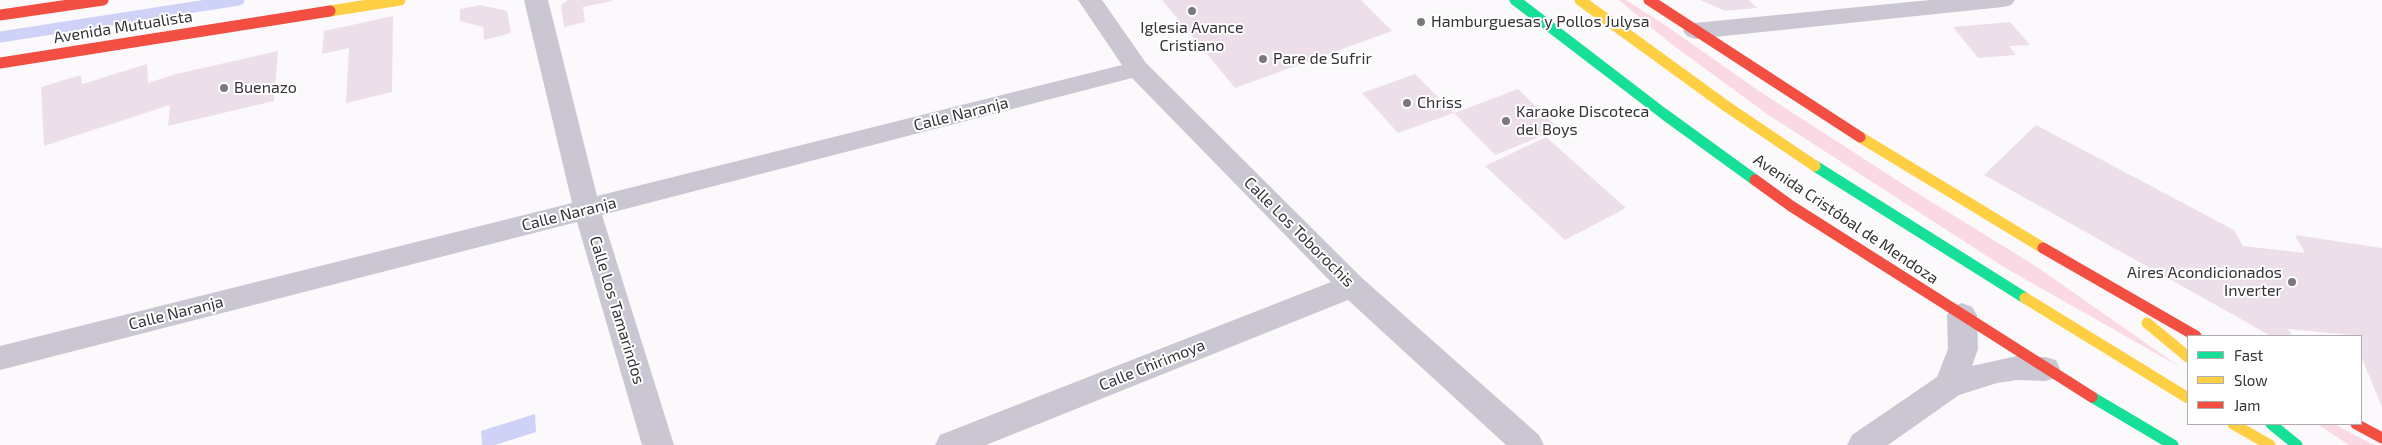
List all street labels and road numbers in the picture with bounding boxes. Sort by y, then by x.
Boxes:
street label: Avenida Mutualista [52,7,194,47]
street label: Calle Naranja [912,93,1010,135]
street label: Avenida Cristóbal de Mendoza [1750,150,1942,288]
street label: Calle Los Toborochis [1240,173,1358,291]
street label: Calle Naranja [520,193,618,235]
street label: Calle Los Tamarindos [585,234,649,386]
street label: Calle Naranja [127,292,225,334]
street label: Calle Chirimoya [1096,335,1208,395]

